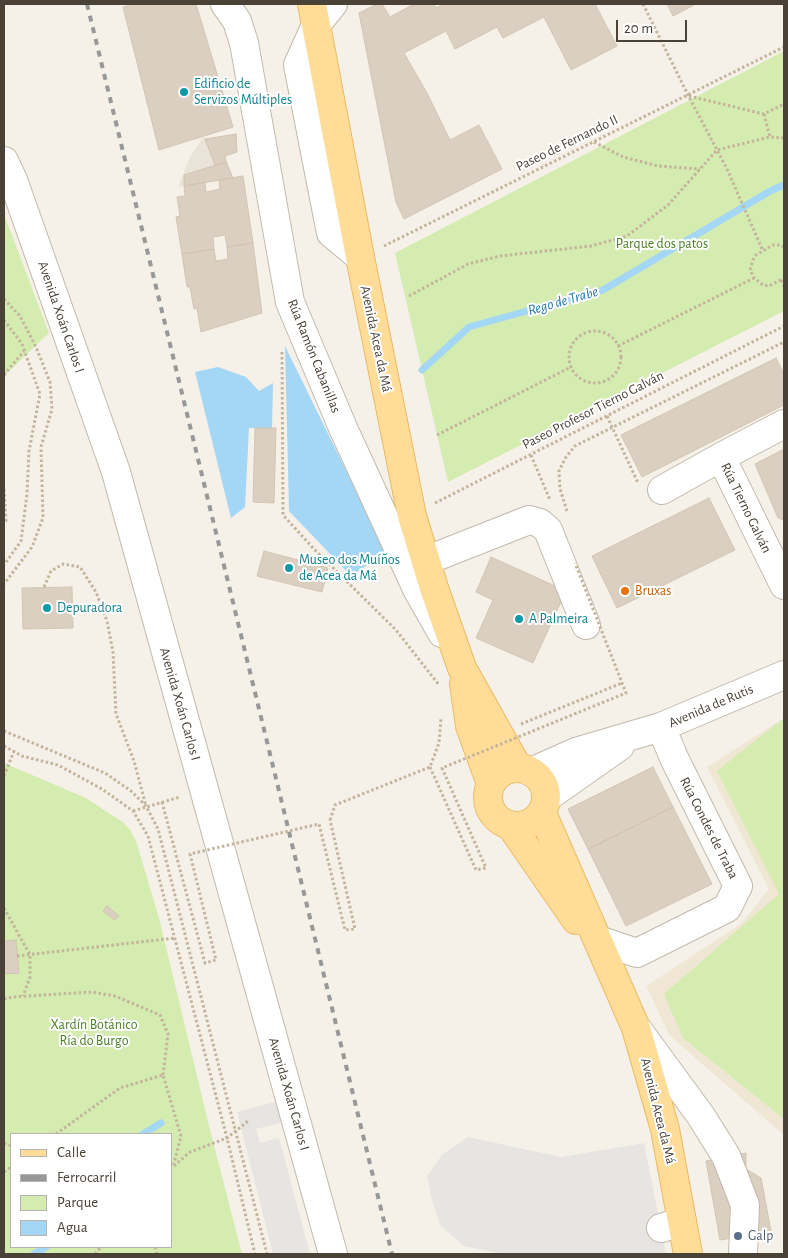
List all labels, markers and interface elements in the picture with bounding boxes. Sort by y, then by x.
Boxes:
scale bar [618,10,689,42]
text: 20 m [624,21,653,36]
place label: Edificio de Servizos Múltiples [194,76,292,108]
marker: Edificio de Servizos Múltiples [178,86,190,98]
street label: Paseo de Fernando II [513,111,621,175]
park label: Parque dos patos [616,236,708,252]
street label: Avenida Xoán Carlos I [34,259,88,375]
water label: Rego de Trabe [526,282,600,320]
street label: Avenida Acea da Má [357,284,395,394]
street label: Rúa Ramón Cabanillas [284,297,344,415]
street label: Paseo Profesor Tierno Galván [519,367,667,453]
street label: Rúa Tierno Galván [717,460,775,556]
place label: Museo dos Muíños de Acea da Má [299,552,400,584]
marker: Museo dos Muíños de Acea da Má [283,562,295,574]
place label: Bruxas [635,583,671,599]
marker: Bruxas [619,585,631,597]
place label: Depuradora [57,600,122,616]
marker: Depuradora [41,602,53,614]
place label: A Palmeira [529,611,588,627]
marker: A Palmeira [513,613,525,625]
street label: Avenida Xoán Carlos I [156,645,204,763]
street label: Avenida de Rutis [666,681,756,731]
street label: Rúa Condes de Traba [676,774,742,882]
park label: Xardín Botánico Ría do Burgo [50,1017,138,1050]
street label: Avenida Xoán Carlos I [265,1035,313,1153]
street label: Avenida Acea da Má [637,1056,679,1166]
legend [10,1133,172,1248]
text: Calle [57,1145,86,1160]
text: Ferrocarril [57,1170,116,1185]
text: Parque [57,1195,98,1210]
text: Agua [57,1220,88,1235]
place label: Galp [748,1228,773,1244]
marker: Galp [732,1230,744,1242]

